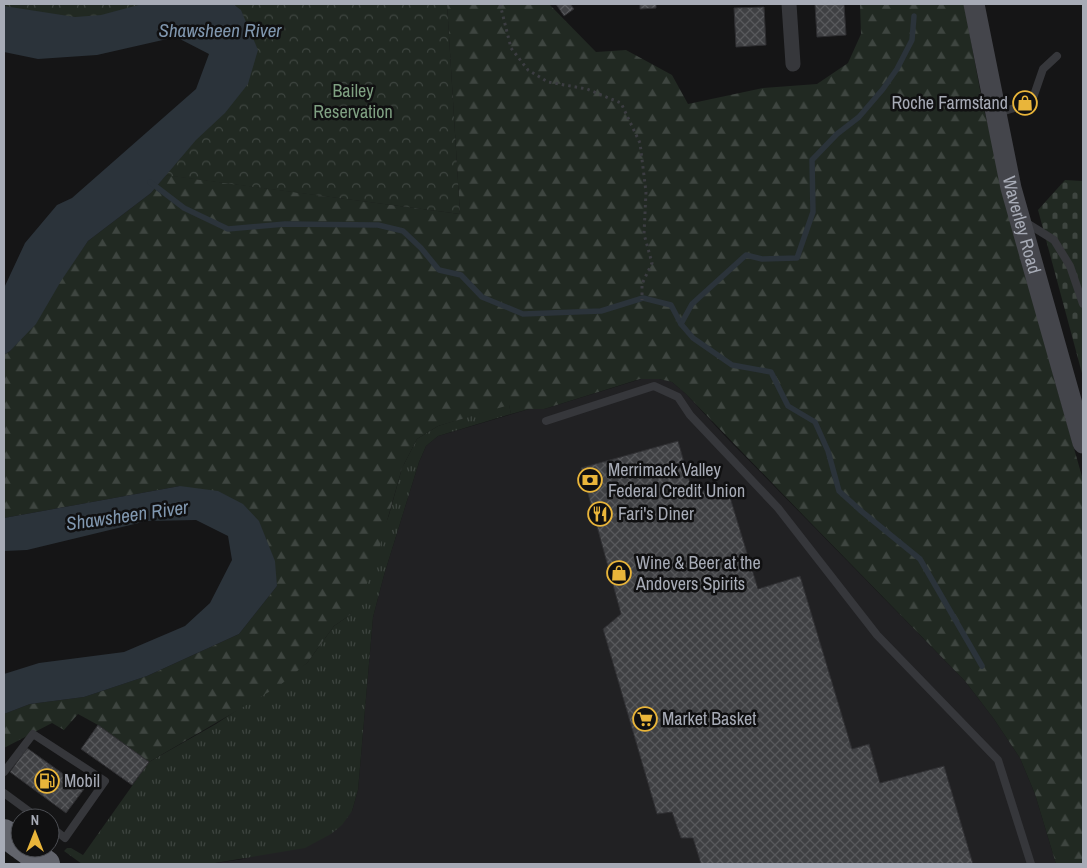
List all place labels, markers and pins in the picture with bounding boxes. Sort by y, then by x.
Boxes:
place label: Roche Farmstand [891,90,1008,115]
shop icon: Roche Farmstand [1012,90,1038,116]
place label: Merrimack Valley Federal Credit Union [608,457,745,503]
bank icon: Merrimack Valley Federal Credit Union [577,467,603,493]
restaurant icon: Fari's Diner [587,501,613,527]
place label: Fari's Diner [618,501,694,526]
place label: Wine & Beer at the Andovers Spirits [635,550,761,596]
shop icon: Wine & Beer at the Andovers Spirits [606,560,632,586]
supermarket icon: Market Basket [632,706,658,732]
place label: Market Basket [662,706,756,731]
fuel station icon: Mobil [34,768,60,794]
place label: Mobil [64,768,100,793]

